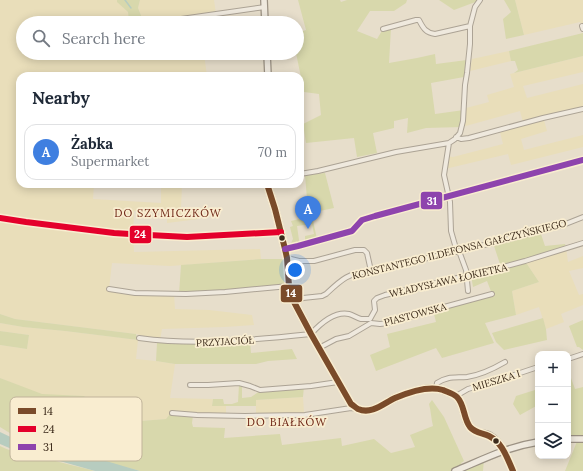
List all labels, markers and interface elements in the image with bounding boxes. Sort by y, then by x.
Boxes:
search box [16,16,304,60]
icon: search [30,27,52,49]
text: Search here [62,29,145,48]
text: Nearby [32,87,90,109]
text: Żabka [71,134,113,153]
text: A [42,144,50,161]
text: 70 m [258,144,287,161]
text: Supermarket [71,153,149,170]
line badge: 31 [420,191,443,210]
text: 31 [427,194,438,208]
pin: A [295,196,321,229]
district label: DO SZYMICZKÓW [114,206,222,220]
street label: KONSTANTEGO ILDEFONSA GAŁCZYŃSKIEGO [351,216,568,282]
line badge: 24 [129,225,152,244]
text: 24 [134,227,146,241]
unlabelled marker [277,233,287,243]
your location [285,260,305,280]
street label: WŁADYSŁAWA ŁOKIETKA [388,260,509,300]
line badge: 14 [280,284,303,303]
text: 14 [286,286,296,300]
street label: PIASTOWSKA [382,300,449,329]
street label: PRZYJACIÓŁ [196,333,255,350]
map controls [535,351,571,459]
button: + [535,351,571,387]
street label: MIESZKA I [471,367,522,394]
button: − [535,387,571,423]
legend [10,397,142,461]
text: 14 [43,404,53,418]
district label: DO BIAŁKÓW [247,415,327,429]
text: 24 [43,422,55,436]
button: layers [535,423,571,459]
unlabelled marker [491,436,501,446]
text: 31 [43,440,53,454]

